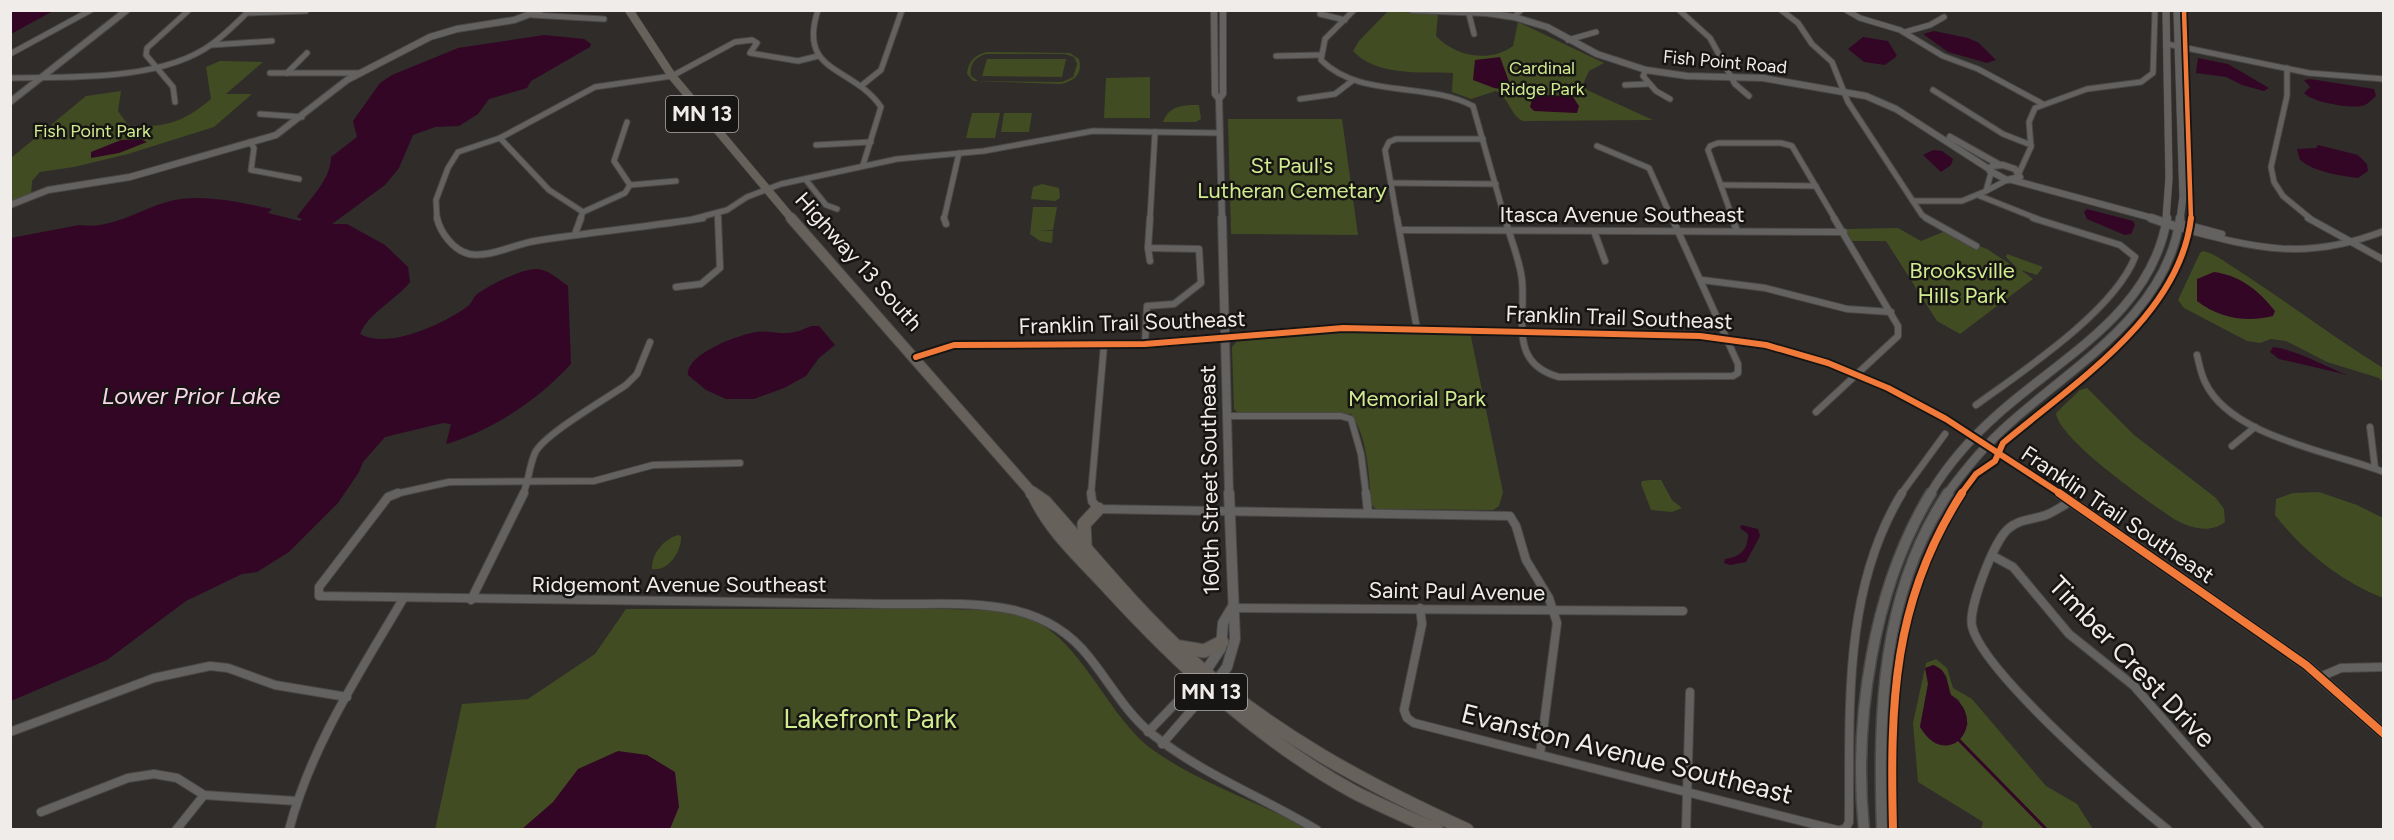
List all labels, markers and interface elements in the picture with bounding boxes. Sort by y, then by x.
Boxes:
street label: Fish Point Road [1662,46,1788,78]
park label: Cardinal Ridge Park [1499,57,1585,100]
road number: MN 13 [666,96,738,132]
park label: Fish Point Park [33,120,151,142]
park label: St Paul's Lutheran Cemetary [1197,152,1387,204]
street label: Highway 13 South [789,186,928,336]
street label: Itasca Avenue Southeast [1499,201,1745,228]
park label: Brooksville Hills Park [1909,257,2015,309]
street label: Franklin Trail Southeast [1505,300,1733,335]
street label: Franklin Trail Southeast [1018,305,1246,340]
street label: 160th Street Southeast [1194,365,1225,595]
water label: Lower Prior Lake [102,381,280,410]
park label: Memorial Park [1348,385,1486,412]
street label: Franklin Trail Southeast [2016,440,2219,589]
street label: Timber Crest Drive [2042,569,2223,754]
street label: Ridgemont Avenue Southeast [532,571,826,598]
street label: Saint Paul Avenue [1368,576,1545,607]
road number: MN 13 [1175,674,1247,710]
street label: Evanston Avenue Southeast [1458,696,1796,811]
park label: Lakefront Park [783,702,958,735]

